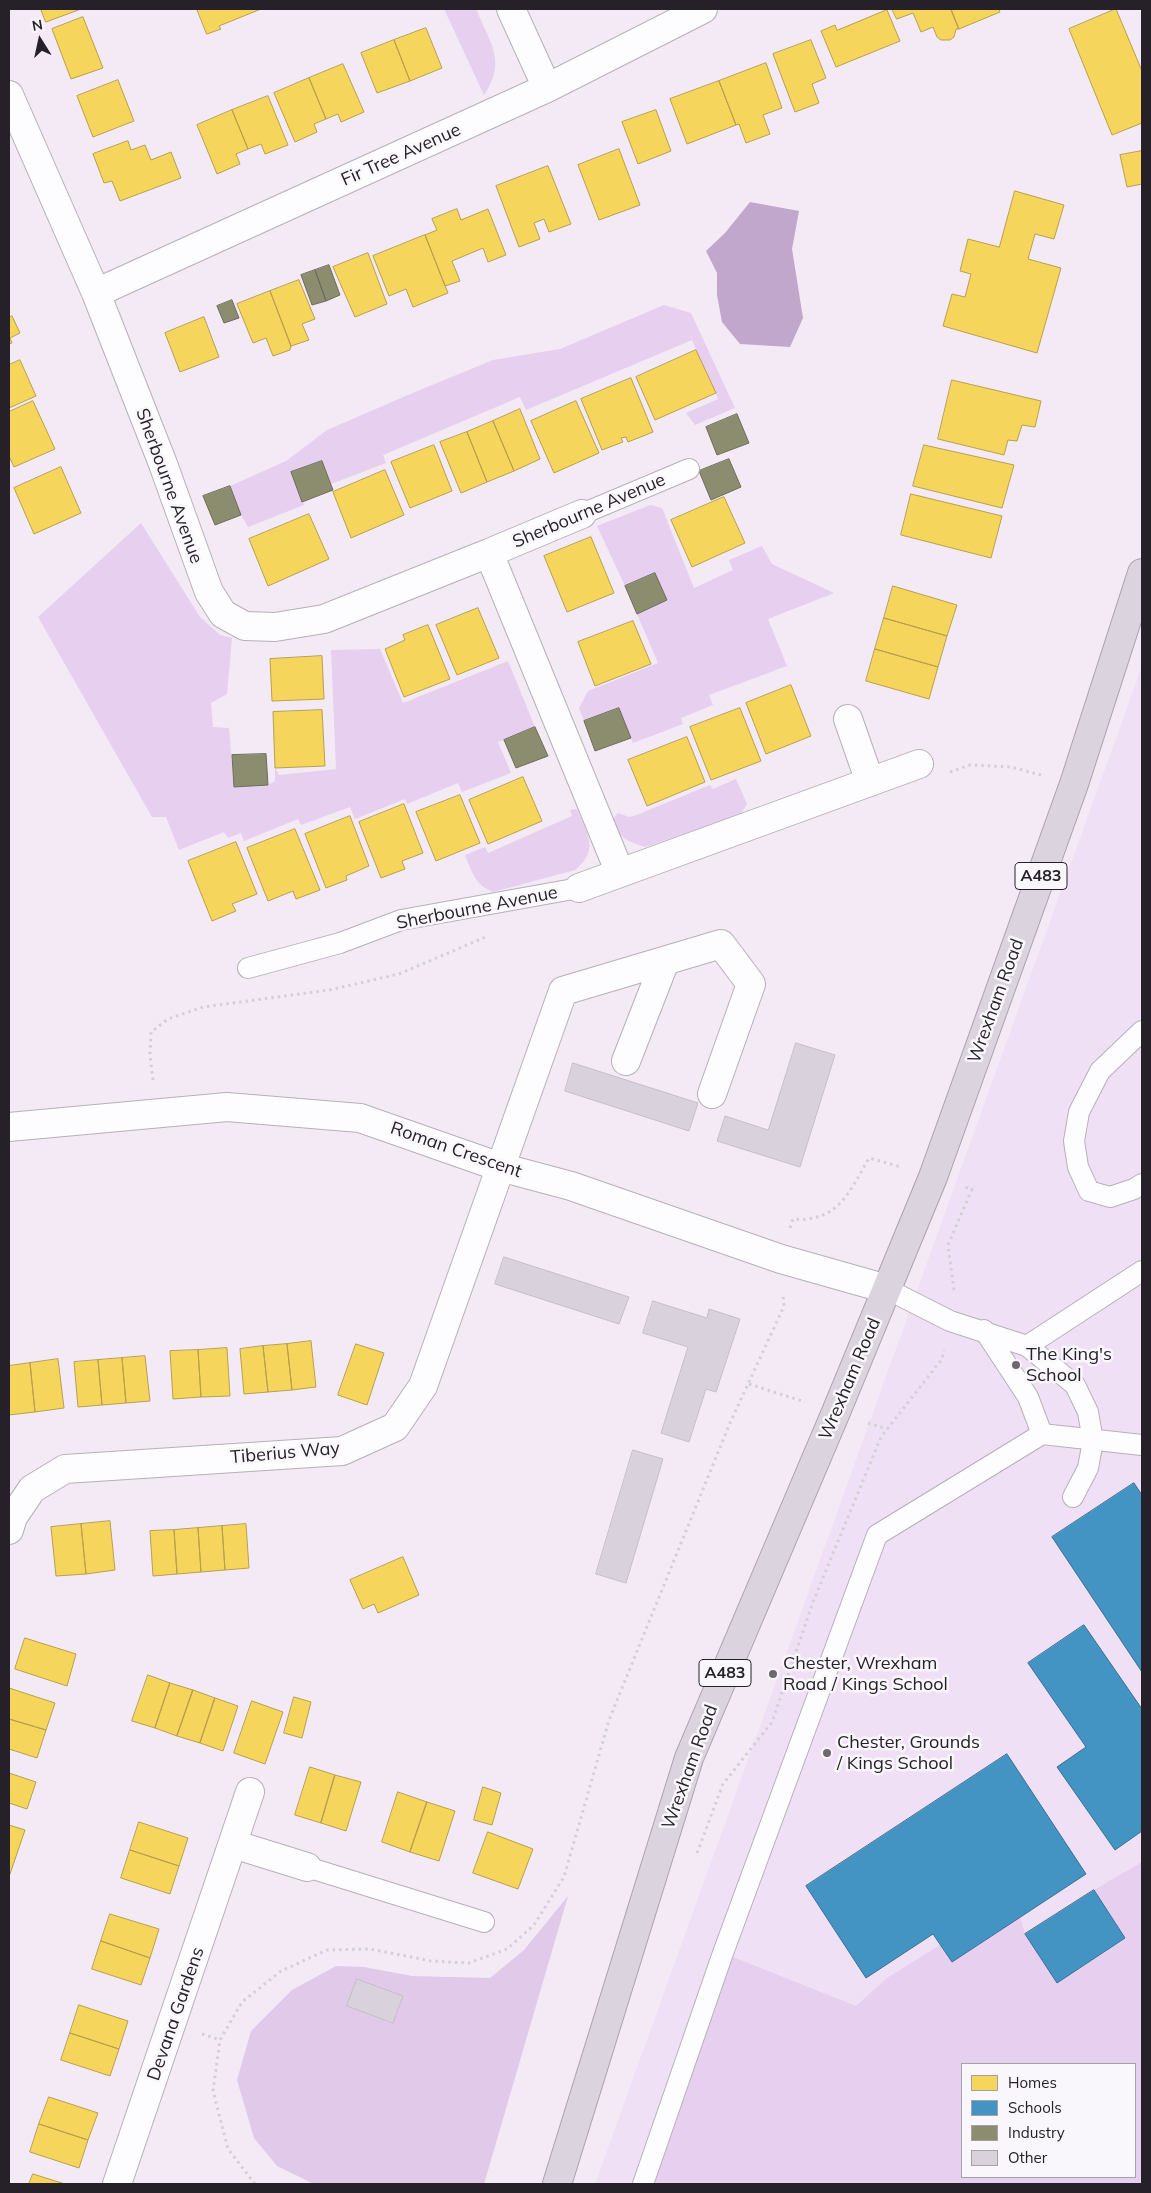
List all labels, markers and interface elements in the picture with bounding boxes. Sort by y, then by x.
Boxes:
north arrow [15,15,65,65]
text: N [31,15,44,35]
street label: Fir Tree Avenue [338,119,464,191]
street label: Sherbourne Avenue [131,405,207,567]
street label: Sherbourne Avenue [509,469,669,553]
road number: A483 [1015,862,1067,889]
street label: Sherbourne Avenue [395,882,559,934]
street label: Wrexham Road [963,936,1029,1066]
street label: Roman Crescent [388,1117,524,1183]
street label: Wrexham Road [815,1315,885,1443]
place label: The King's School [1026,1344,1112,1386]
marker: The King's School [1010,1359,1022,1371]
street label: Tiberius Way [229,1437,341,1469]
place label: Chester, Wrexham Road / Kings School [783,1653,948,1696]
road number: A483 [699,1660,751,1686]
marker: Chester, Wrexham Road / Kings School [767,1668,779,1680]
street label: Wrexham Road [657,1702,723,1832]
place label: Chester, Grounds / Kings School [837,1732,980,1775]
marker: Chester, Grounds / Kings School [821,1747,833,1759]
street label: Devana Gardens [143,1944,209,2084]
legend [961,2063,1136,2178]
text: Homes [1008,2073,1057,2092]
text: Schools [1008,2098,1062,2117]
text: Industry [1008,2123,1065,2142]
text: Other [1008,2148,1047,2167]

